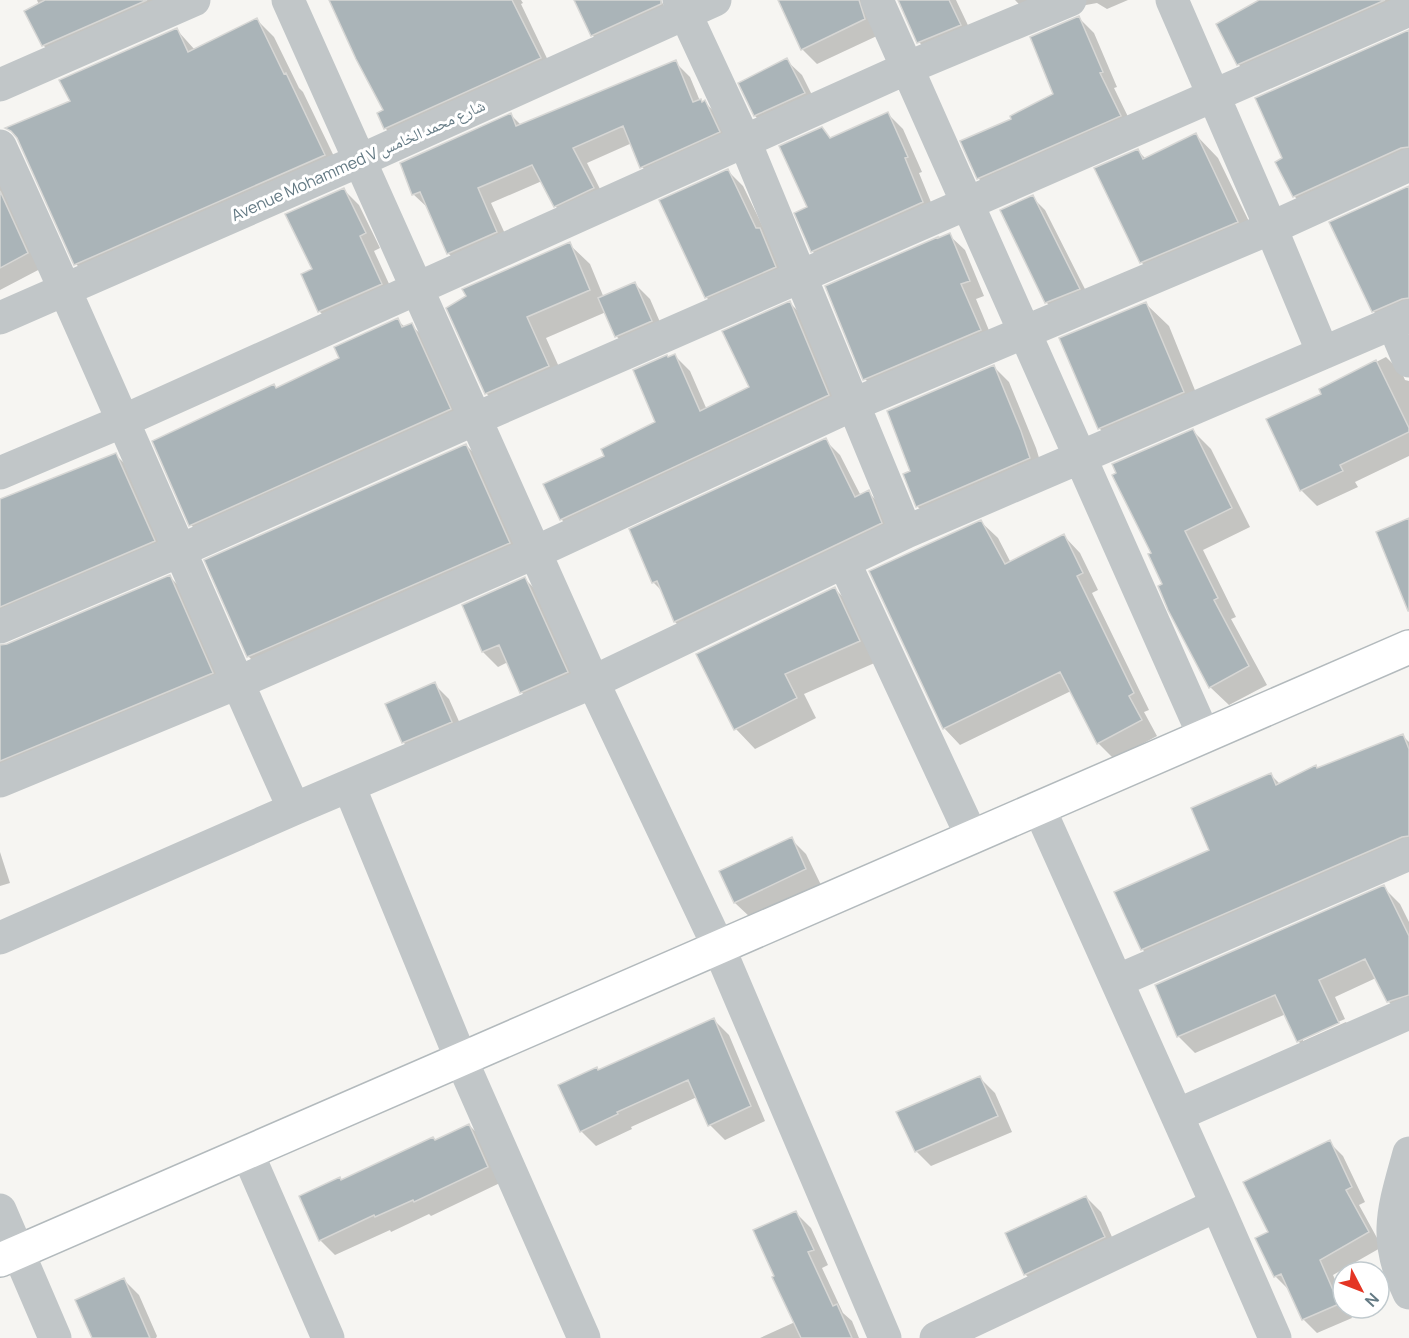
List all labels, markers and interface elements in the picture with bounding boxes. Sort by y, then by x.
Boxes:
street label: Avenue Mohammed V شارع محمد الخامس [228,94,488,226]
north arrow [1331,1260,1391,1320]
text: N [1360,1288,1384,1312]

